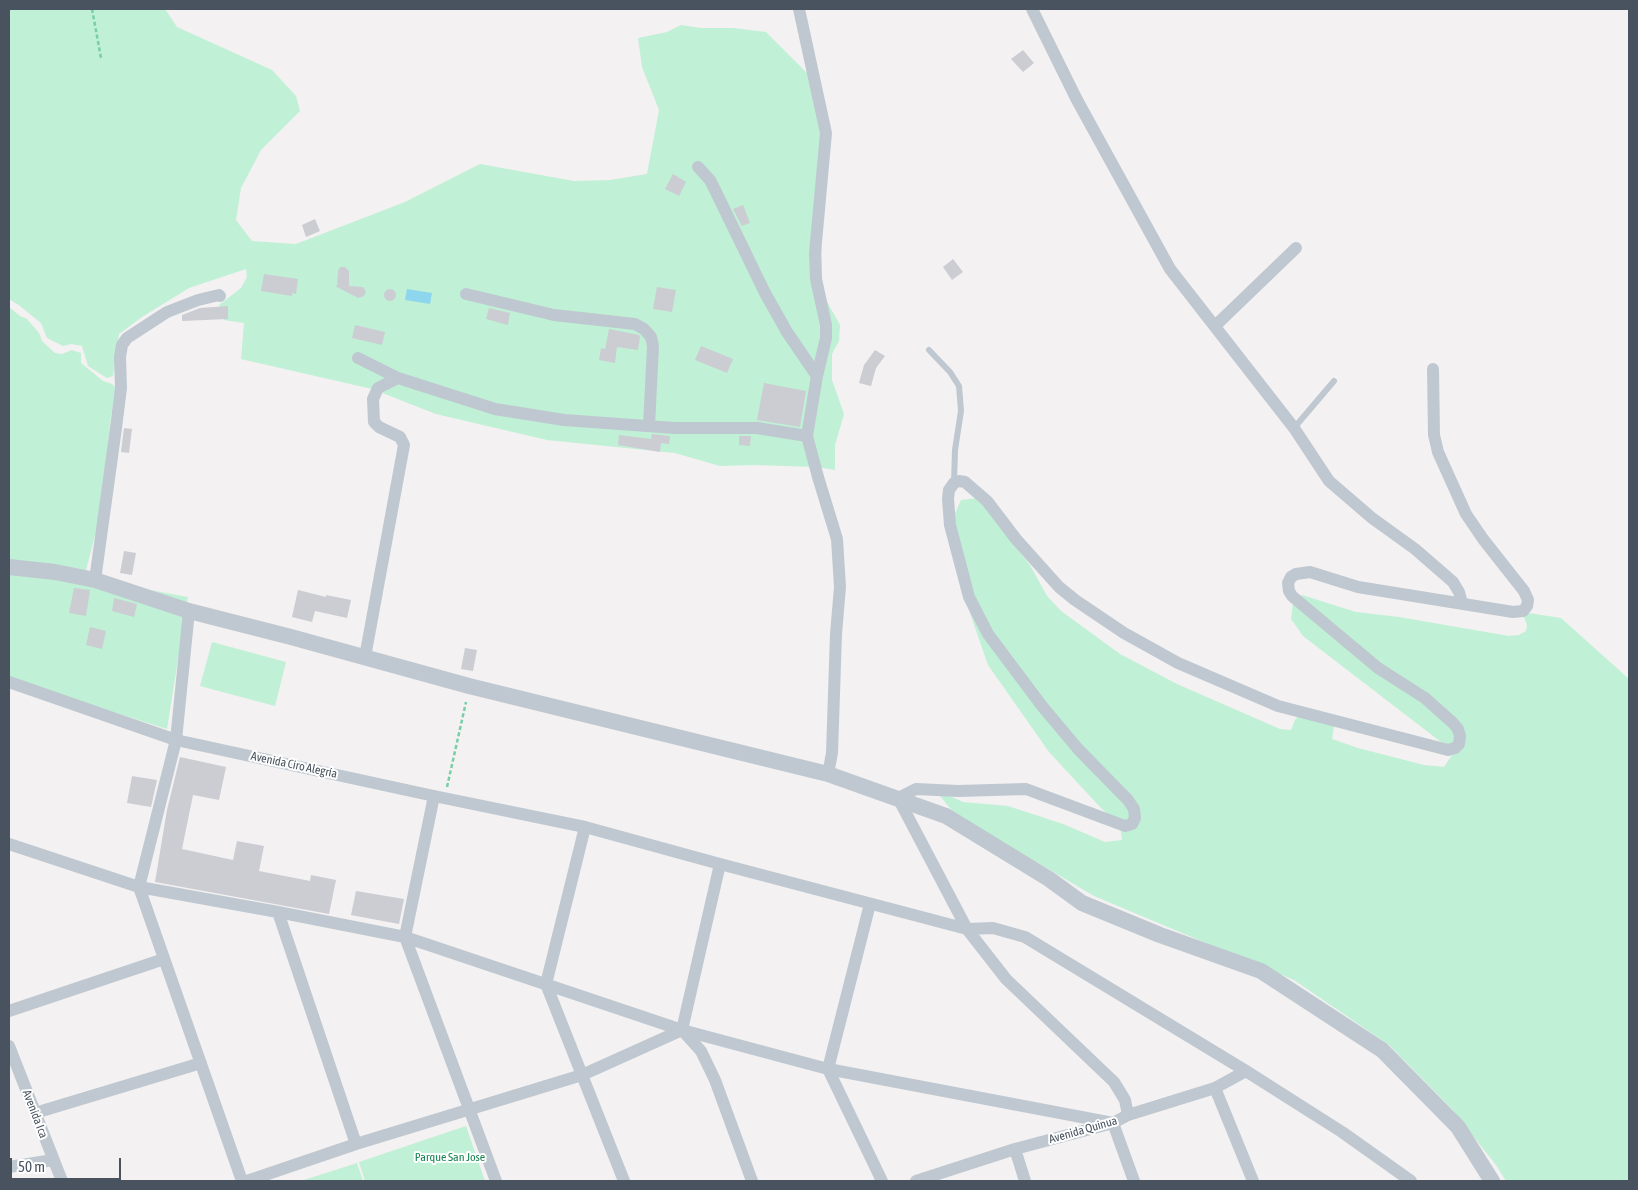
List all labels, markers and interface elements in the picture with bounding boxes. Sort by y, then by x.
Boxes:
street label: Avenida Ciro Alegría [249,749,339,781]
street label: Avenida Ica [19,1088,51,1140]
street label: Avenida Quinua [1047,1113,1119,1147]
scale bar [12,1148,124,1180]
park label: Parque San Jose [415,1150,485,1164]
text: 50 m [18,1158,45,1175]

